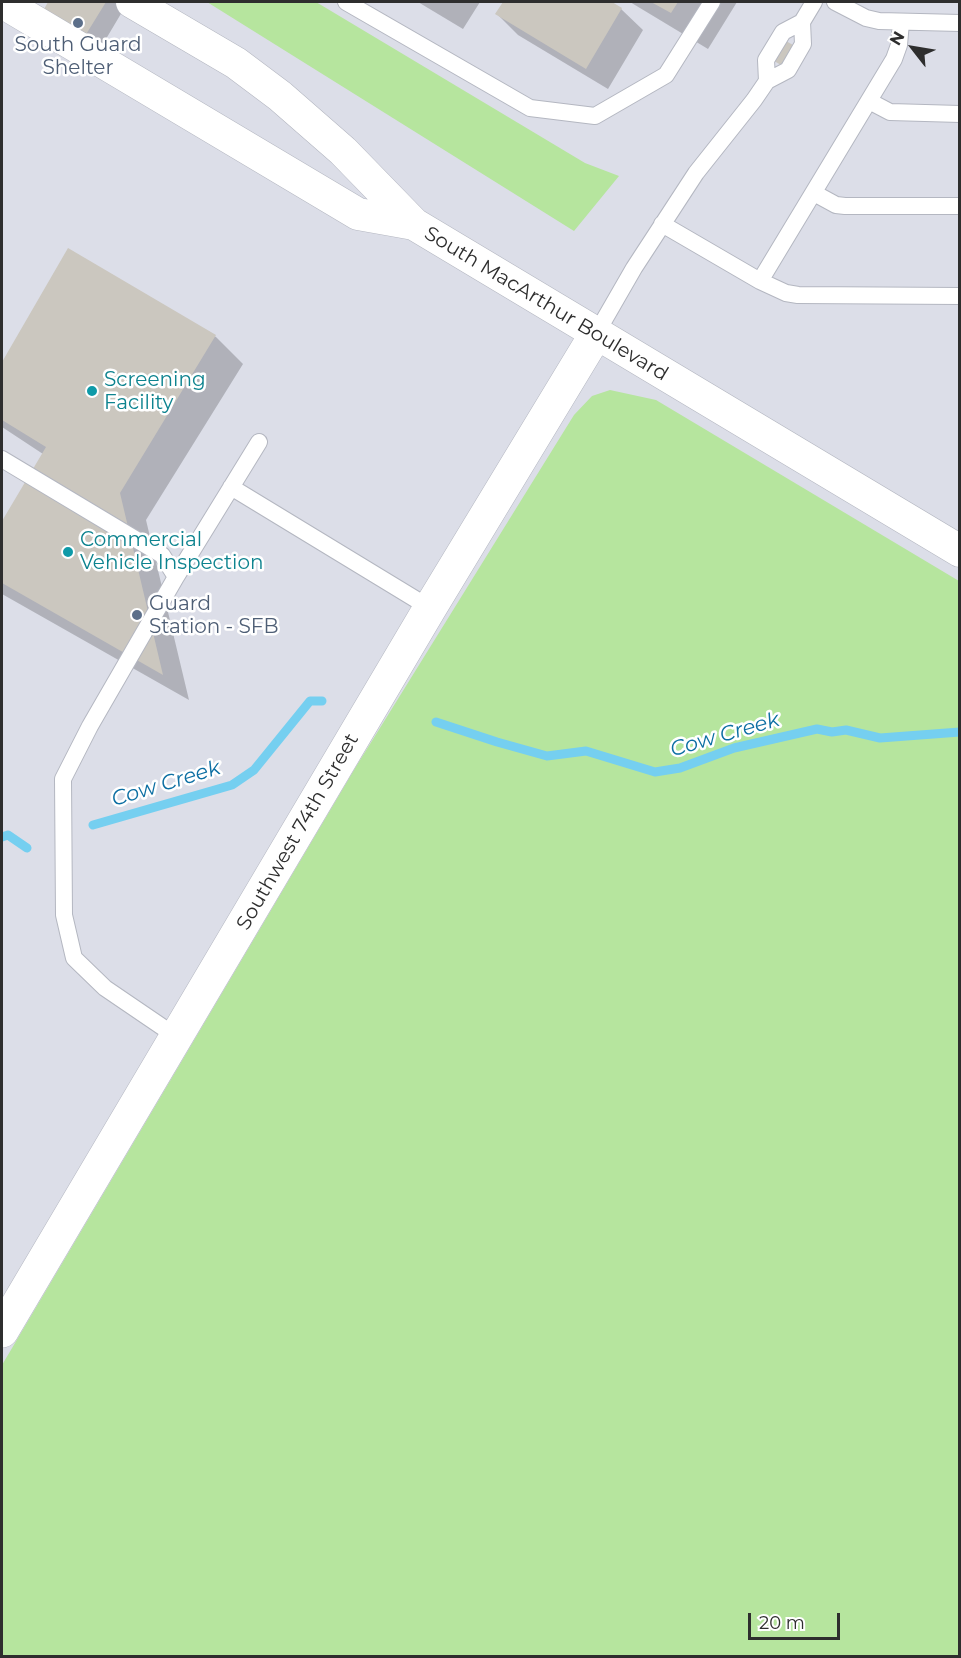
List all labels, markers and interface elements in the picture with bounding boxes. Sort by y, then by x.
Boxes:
marker: South Guard Shelter [71,16,85,30]
north arrow [883,18,943,78]
text: N [886,28,909,49]
place label: South Guard Shelter [14,33,142,80]
street label: South MacArthur Boulevard [420,222,672,386]
place label: Screening Facility [104,368,206,415]
marker: Screening Facility [85,384,99,398]
place label: Commercial Vehicle Inspection [80,528,264,575]
marker: Commercial Vehicle Inspection [61,545,75,559]
place label: Guard Station - SFB [149,592,279,639]
marker: Guard Station - SFB [130,608,144,622]
water label: Cow Creek [667,707,783,763]
street label: Southwest 74th Street [232,729,364,935]
water label: Cow Creek [109,756,223,812]
scale bar [751,1601,842,1639]
text: 20 m [759,1612,805,1634]

